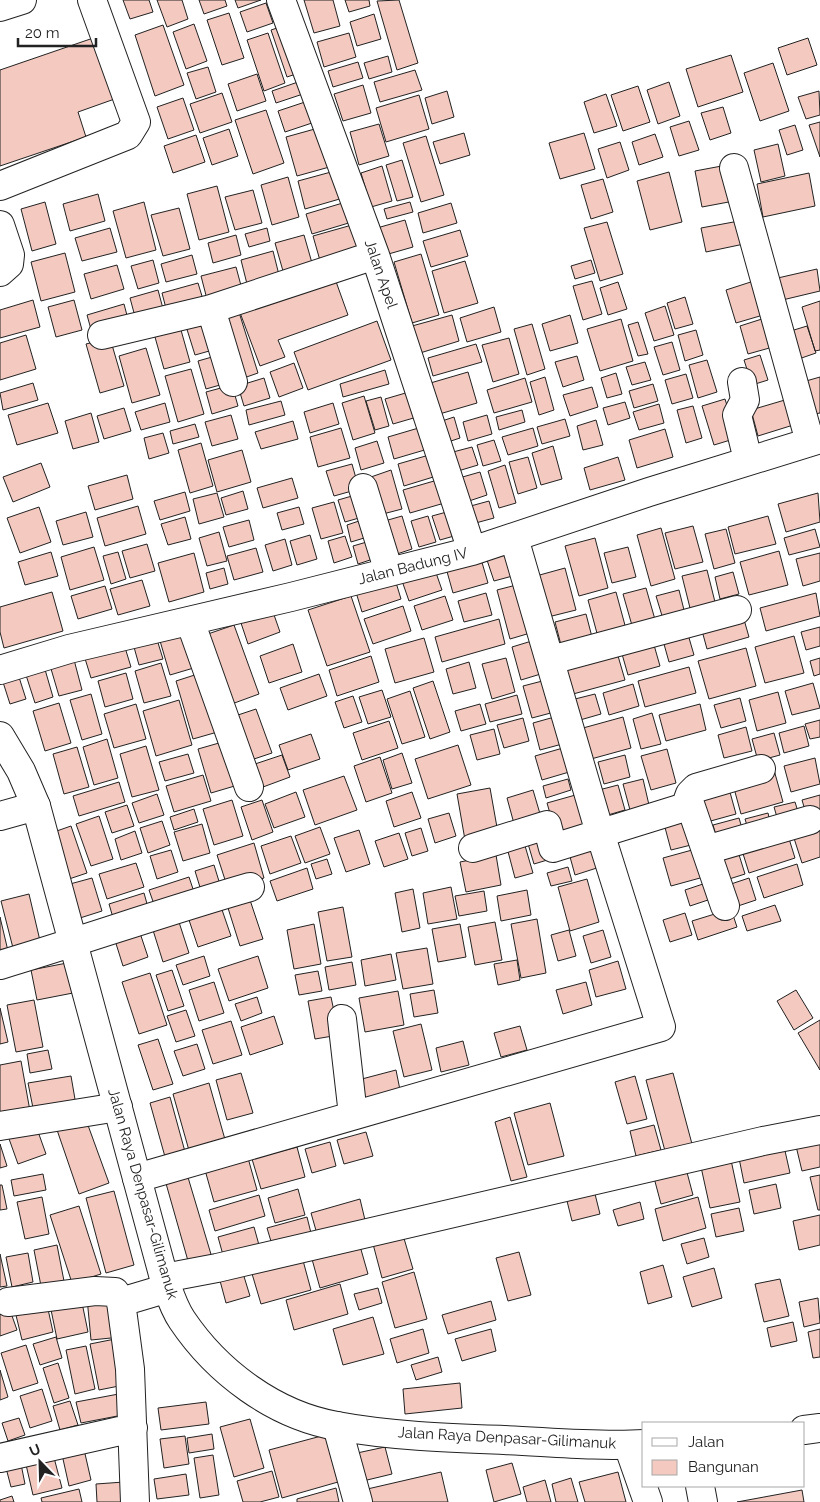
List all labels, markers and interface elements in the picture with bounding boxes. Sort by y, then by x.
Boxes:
scale bar [18,15,95,47]
text: 20 m [25,24,60,42]
street label: Jalan Apel [361,237,402,312]
street label: Jalan Badung IV [356,544,470,588]
street label: Jalan Raya Denpasar-Gilimanuk [104,1086,182,1302]
legend [642,1422,805,1487]
street label: Jalan Raya Denpasar-Gilimanuk [397,1423,617,1453]
text: Jalan [688,1433,724,1451]
north arrow [15,1437,65,1487]
text: U [27,1441,43,1459]
text: Bangunan [688,1458,759,1476]

